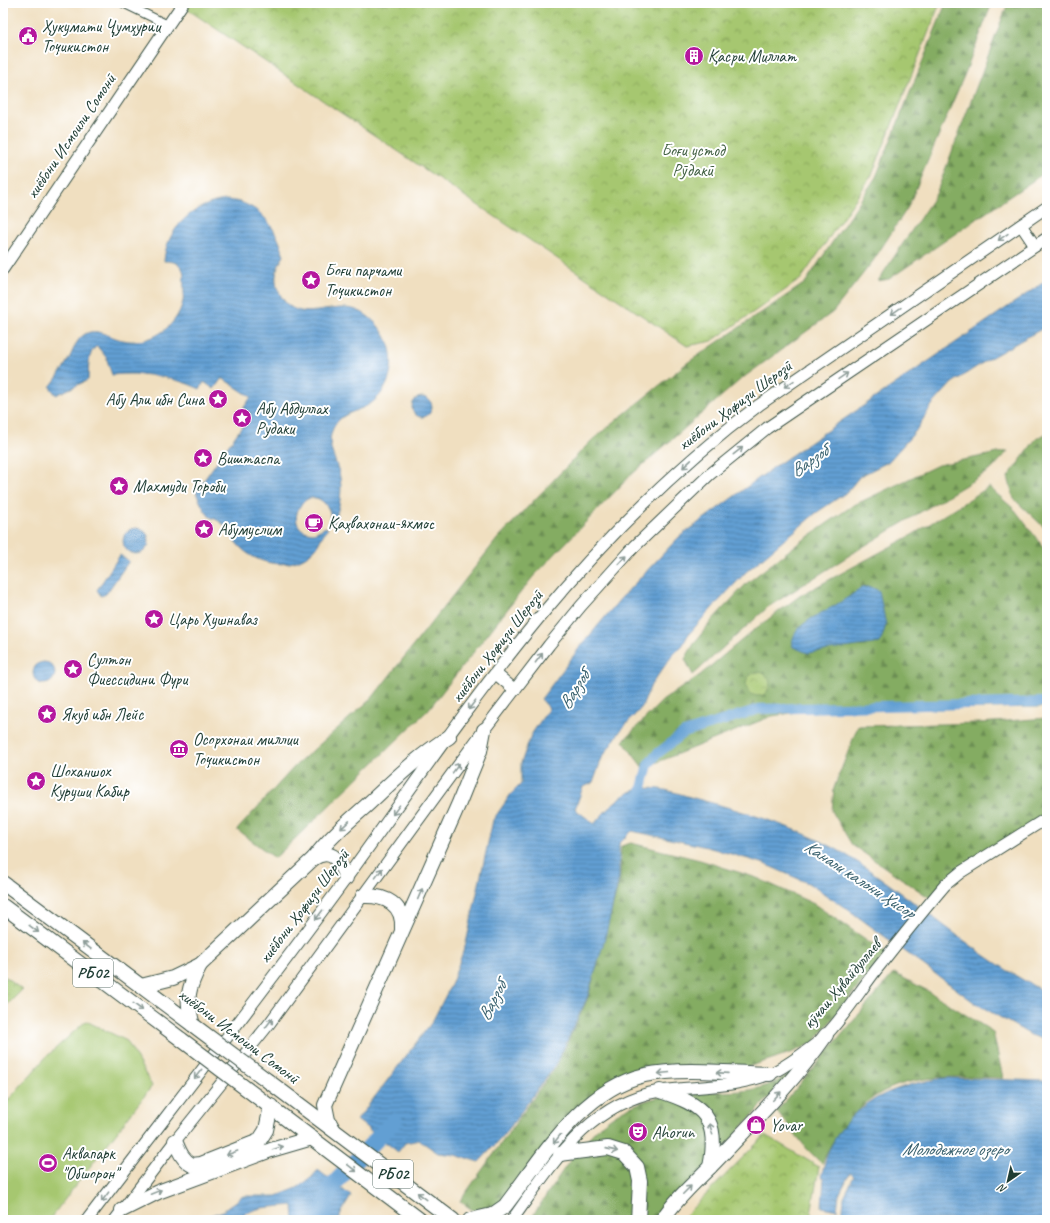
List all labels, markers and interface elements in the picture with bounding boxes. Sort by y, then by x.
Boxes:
place label: Ҳукумати Ҷумҳурии Тоҷикистон [42,16,162,57]
public building icon: Ҳукумати Ҷумҳурии Тоҷикистон [17,25,39,47]
building icon: Қасри Миллат [683,45,705,67]
place label: Қасри Миллат [708,46,798,67]
street label: хиёбони Исмоили Сомонӣ [21,68,122,202]
park label: Боғи устод Рӯдакӣ [661,140,727,181]
one-way arrow [998,233,1009,241]
place label: Боғи парчами Тоҷикистон [325,260,403,301]
place icon: Боғи парчами Тоҷикистон [300,269,322,291]
one-way arrow [890,307,902,315]
street label: хиёбони Ҳофизи Шерозӣ [674,354,798,455]
one-way arrow [838,372,849,380]
one-way arrow [784,380,795,388]
place icon: Абу Али ибн Сина [207,388,229,410]
place label: Абу Али ибн Сина [106,389,205,410]
place label: Абу Абдуллах Рудаки [256,398,329,439]
place icon: Абу Абдуллах Рудаки [231,407,253,429]
water label: Варзоб [786,436,838,482]
place icon: Виштаспа [192,447,214,469]
one-way arrow [732,447,743,455]
place label: Виштаспа [217,448,281,469]
one-way arrow [682,459,692,469]
place icon: Махмуди Тороби [108,475,130,497]
place label: Махмуди Тороби [133,476,227,497]
cafe icon: Қаҳвахонаи-яхмос [303,512,325,534]
place label: Қаҳвахонаи-яхмос [328,513,435,534]
place icon: Абумуслим [193,518,215,540]
place label: Абумуслим [218,519,282,540]
one-way arrow [618,555,628,565]
street label: хиёбони Ҳофизи Шерозӣ [447,584,549,707]
place icon: Царь Хушнаваз [143,608,165,630]
place label: Царь Хушнаваз [168,609,258,630]
place label: Султон Фиессидини Фури [87,649,189,690]
one-way arrow [534,653,543,664]
place icon: Султон Фиессидини Фури [62,658,84,680]
water label: Варзоб [554,661,598,713]
one-way arrow [468,700,477,711]
place icon: Якуб ибн Лейс [36,703,58,725]
place label: Якуб ибн Лейс [61,704,144,725]
place label: Осорхонаи миллии Тоҷикистон [193,729,300,770]
museum icon: Осорхонаи миллии Тоҷикистон [168,738,190,760]
place label: Шоханшох Куруши Кабир [50,761,130,802]
one-way arrow [452,763,460,774]
place icon: Шоханшох Куруши Кабир [25,770,47,792]
one-way arrow [391,805,400,816]
one-way arrow [340,820,350,830]
water label: Канали калони Ҳисор [800,835,922,925]
street label: хиёбони Ҳофизи Шерозӣ [254,843,356,968]
one-way arrow [375,868,383,879]
one-way arrow [417,889,424,901]
one-way arrow [315,910,323,921]
one-way arrow [29,925,40,934]
street label: кӯчаи Хувайдуллаев [798,932,888,1033]
one-way arrow [82,941,93,950]
road number: РБ02 [73,959,113,987]
water label: Варзоб [473,972,514,1024]
street label: хиёбони Исмоили Сомонӣ [174,984,305,1089]
one-way arrow [133,1003,144,1011]
one-way arrow [265,1018,274,1029]
one-way arrow [194,1069,202,1080]
one-way arrow [716,1069,729,1076]
one-way arrow [658,1070,671,1077]
one-way arrow [772,1091,781,1101]
shop icon: Yovar [745,1114,767,1136]
place label: Yovar [770,1115,804,1136]
theatre icon: Ahorun [627,1121,649,1143]
place label: Ahorun [652,1122,696,1143]
one-way arrow [707,1123,714,1136]
one-way arrow [552,1133,561,1144]
water label: Молодежное озеро [902,1138,1012,1160]
place label: Аквапарк "Обшорон" [62,1143,122,1184]
one-way arrow [272,1144,285,1151]
one-way arrow [605,1147,618,1155]
one-way arrow [226,1149,238,1157]
sports icon: Аквапарк "Обшорон" [37,1152,59,1174]
road number: РБ02 [373,1160,413,1188]
north arrow [988,1161,1028,1201]
one-way arrow [346,1164,357,1172]
text: N [994,1180,1009,1197]
one-way arrow [682,1185,692,1195]
one-way arrow [150,1188,162,1196]
one-way arrow [100,1191,109,1202]
one-way arrow [417,1192,428,1201]

